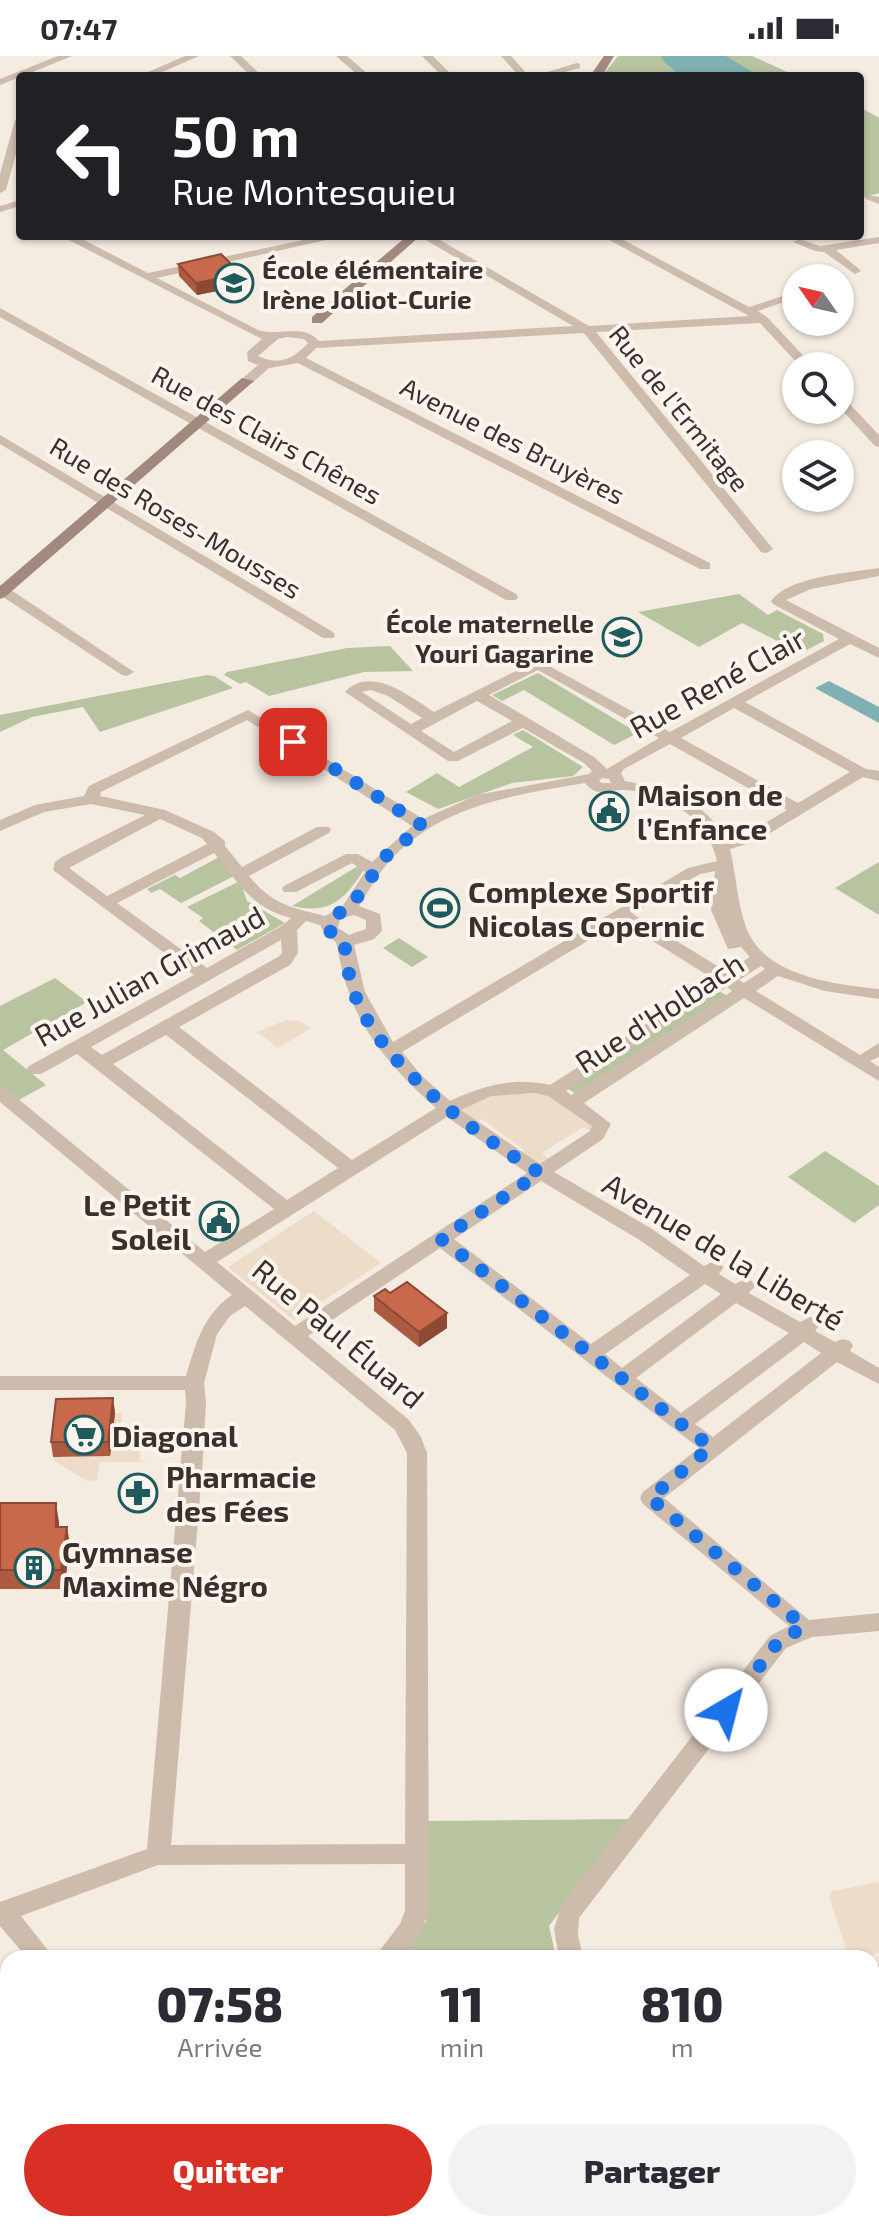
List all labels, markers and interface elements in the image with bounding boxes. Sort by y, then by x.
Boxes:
text: 07:47 [40,10,117,46]
text: 50 m [172,101,300,168]
icon: left [40,104,144,208]
text: Rue Montesquieu [172,169,456,212]
place label: École élémentaire Irène Joliot-Curie [262,253,483,314]
school or university icon: École élémentaire Irène Joliot-Curie [213,262,255,304]
north arrow [782,264,854,336]
map controls [782,264,854,512]
street label: Rue de l'Ermitage [604,319,756,497]
button: search [782,352,854,424]
street label: Rue des Clairs Chênes [147,358,387,510]
street label: Avenue des Bruyères [396,370,630,510]
street label: Rue des Roses-Mousses [45,430,307,604]
button: layers [782,440,854,512]
place label: École maternelle Youri Gagarine [386,607,594,668]
school or university icon: École maternelle Youri Gagarine [601,616,643,658]
street label: Rue René Clair [623,619,811,745]
pin [259,708,327,776]
icon: arrive [271,720,315,764]
place label: Maison de l’Enfance [637,776,783,846]
public building icon: Maison de l’Enfance [588,790,630,832]
place label: Complexe Sportif Nicolas Copernic [468,873,714,943]
sports icon: Complexe Sportif Nicolas Copernic [419,887,461,929]
street label: Rue Julian Grimaud [28,897,270,1053]
street label: Rue d'Holbach [568,944,750,1080]
street label: Avenue de la Liberté [597,1165,851,1337]
place label: Le Petit Soleil [83,1186,191,1256]
public building icon: Le Petit Soleil [198,1200,240,1242]
street label: Rue Paul Éluard [246,1251,432,1415]
supermarket icon: Diagonal [63,1414,105,1456]
place label: Diagonal [112,1417,238,1453]
place label: Pharmacie des Fées [166,1458,316,1528]
pharmacy icon: Pharmacie des Fées [117,1472,159,1514]
place label: Gymnase Maxime Négro [62,1533,268,1603]
building icon: Gymnase Maxime Négro [13,1547,55,1589]
position arrow [684,1668,768,1752]
text: 07:58 [156,1974,283,2032]
text: 11 [440,1974,484,2032]
text: 810 [641,1974,724,2032]
text: Arrivée [177,2031,262,2062]
text: min [440,2031,484,2062]
text: m [671,2031,693,2062]
button: Quitter [24,2124,432,2216]
button: Partager [448,2124,856,2216]

